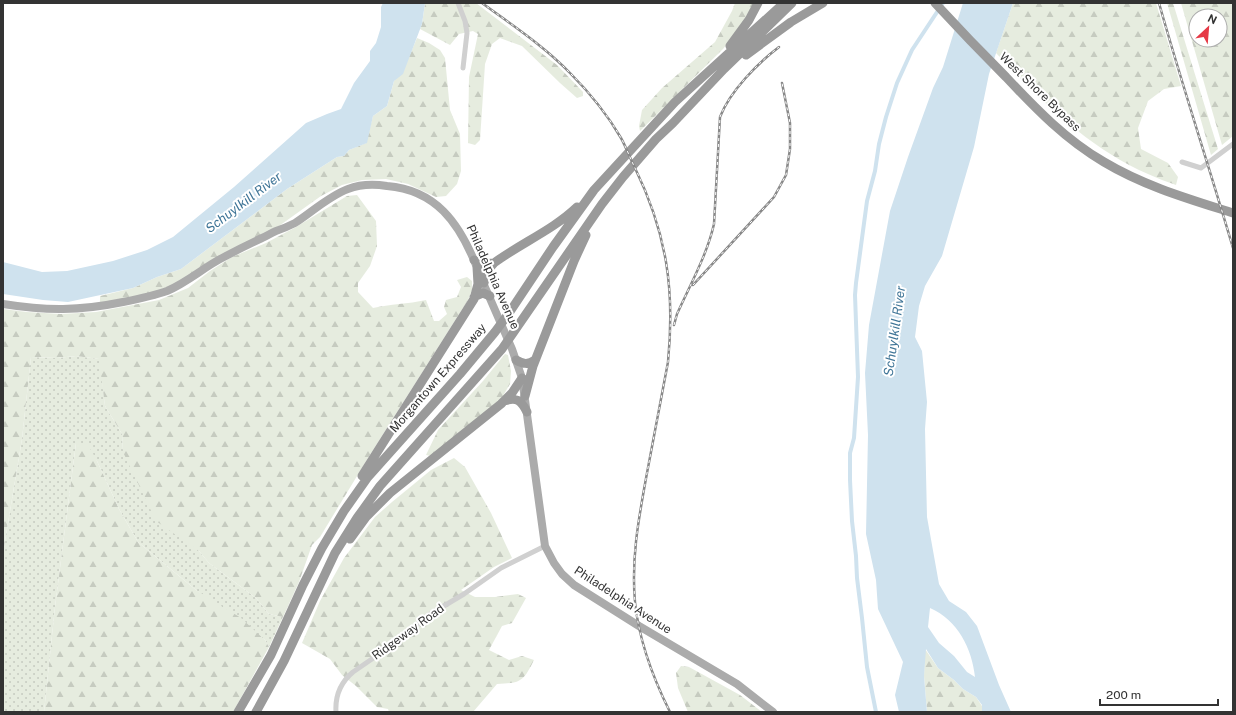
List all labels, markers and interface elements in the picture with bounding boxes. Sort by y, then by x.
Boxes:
north arrow [1188,8,1228,48]
text: N [1206,12,1219,26]
street label: West Shore Bypass [997,50,1083,134]
water label: Schuylkill River [202,169,284,236]
street label: Philadelphia Avenue [464,222,522,332]
water label: Schuylkill River [881,285,908,377]
street label: Morgantown Expressway [387,320,489,435]
street label: Philadelphia Avenue [572,563,674,637]
street label: Ridgeway Road [369,601,447,663]
scale bar [1100,681,1218,707]
text: 200 m [1106,688,1141,702]

